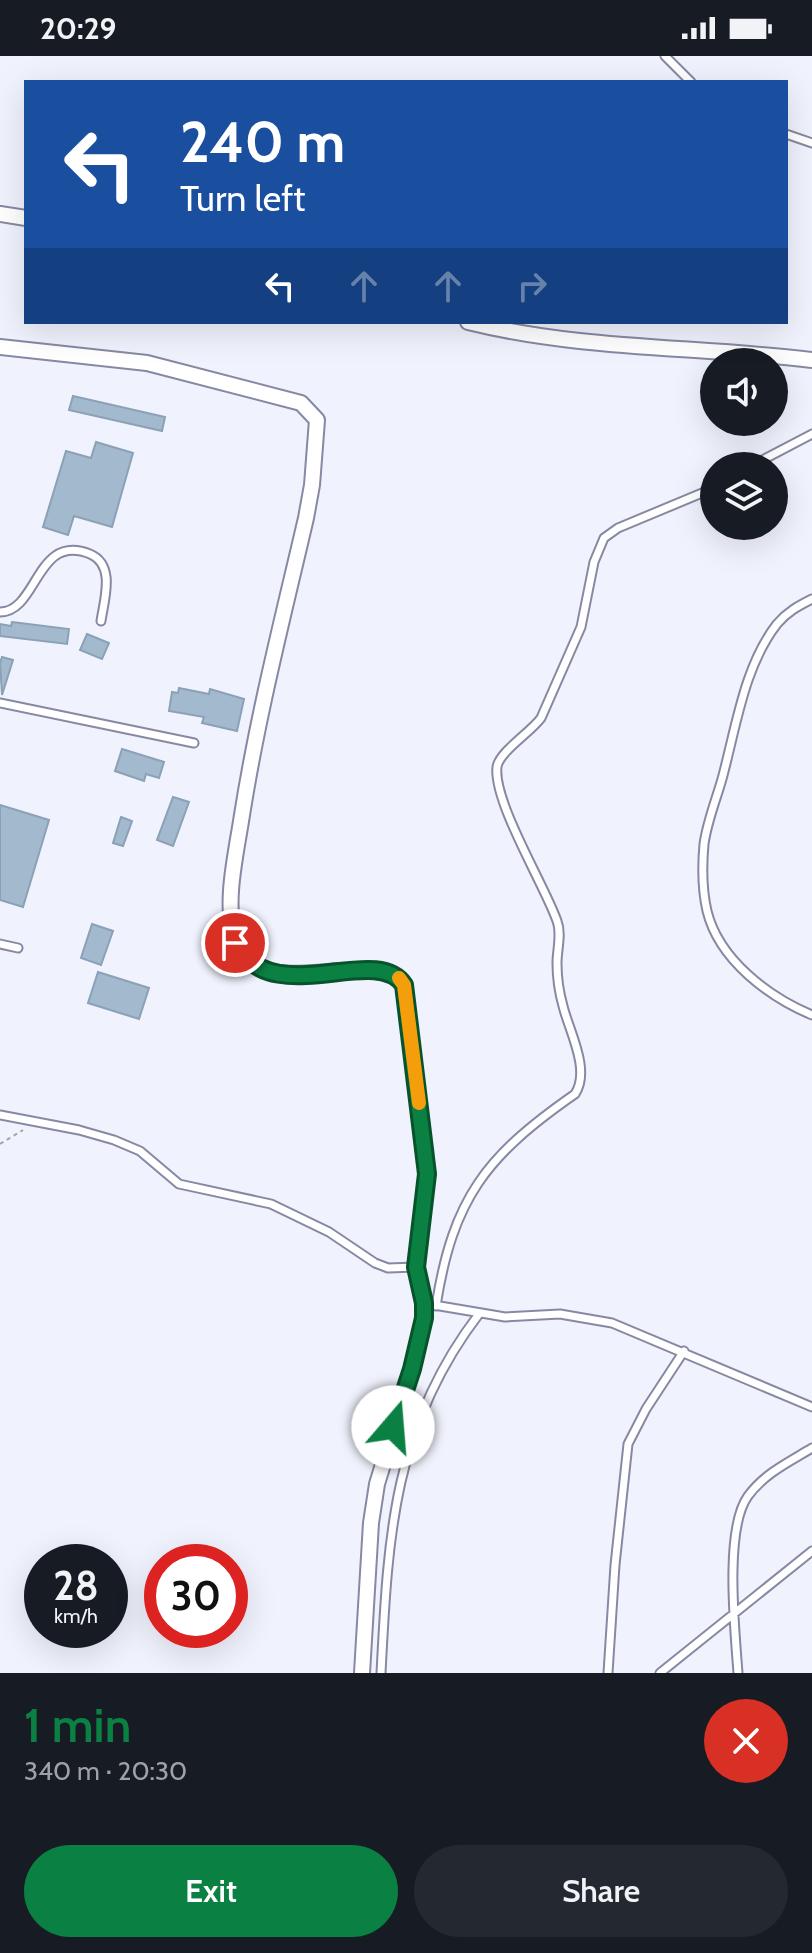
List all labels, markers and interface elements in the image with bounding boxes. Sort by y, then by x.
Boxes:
text: 20:29 [40,10,116,47]
text: 240 m [180,108,345,176]
icon: left [48,112,152,216]
text: Turn left [180,176,305,220]
icon: left [258,264,302,308]
icon: ahead [342,264,386,308]
icon: ahead [426,264,470,308]
icon: right [510,264,554,308]
map controls [700,348,788,540]
button: sound [700,348,788,436]
button: layers [700,452,788,540]
pin [201,909,269,977]
icon: arrive [213,921,257,965]
position arrow [351,1385,435,1469]
speed limit sign: 30 [144,1544,248,1648]
text: 28 [53,1561,99,1610]
text: km/h [54,1604,98,1628]
text: 1 min [24,1696,131,1754]
button: close [704,1699,788,1783]
text: 340 m · 20:30 [24,1755,187,1787]
button: Exit [24,1845,398,1937]
button: Share [414,1845,788,1937]

